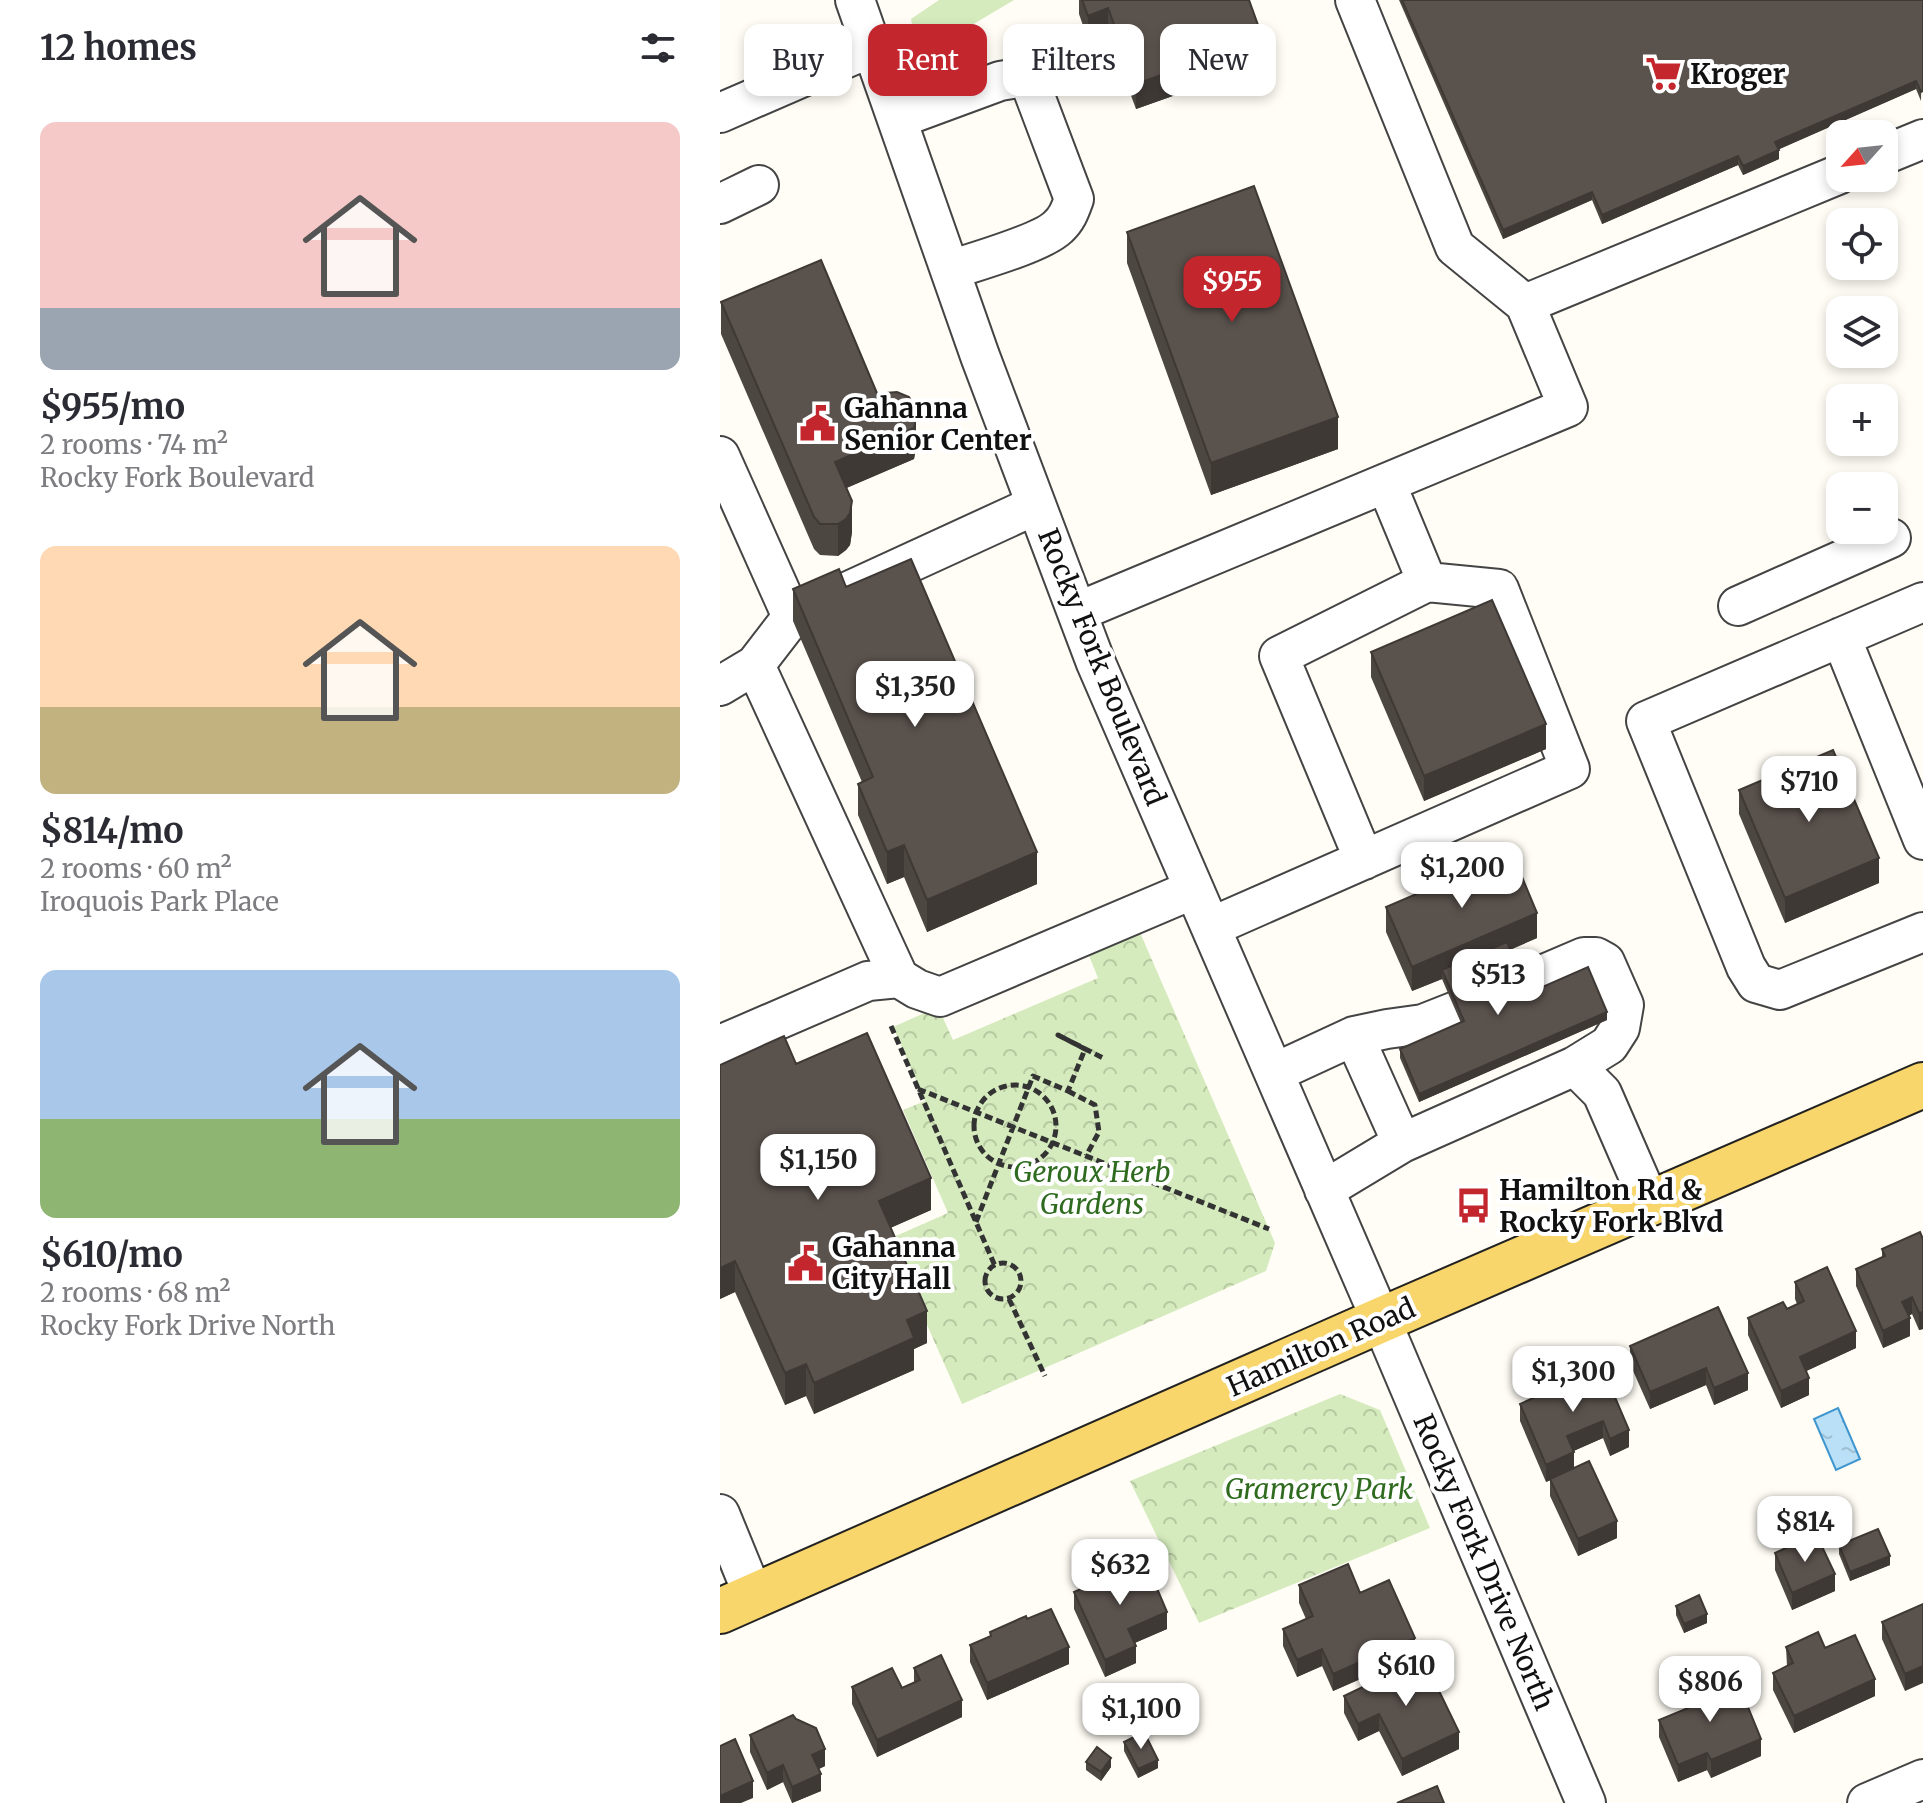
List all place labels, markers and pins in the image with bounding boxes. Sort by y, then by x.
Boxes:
supermarket icon: Kroger [1645,55,1683,93]
place label: Kroger [1690,56,1785,92]
pin: $955 [1185,256,1279,324]
place label: Gahanna Senior Center [844,390,1032,458]
public building icon: Gahanna Senior Center [799,405,837,443]
pin: $1,350 [850,661,980,729]
pin: $710 [1762,756,1856,824]
pin: $1,200 [1397,842,1527,910]
pin: $513 [1451,949,1545,1017]
pin: $1,150 [753,1134,883,1202]
place label: Hamilton Rd & Rocky Fork Blvd [1499,1172,1724,1240]
bus stop icon: Hamilton Rd & Rocky Fork Blvd [1454,1187,1492,1225]
place label: Gahanna City Hall [832,1229,956,1297]
public building icon: Gahanna City Hall [787,1244,825,1282]
pin: $1,300 [1508,1346,1638,1414]
pin: $814 [1758,1496,1852,1564]
pin: $632 [1073,1539,1167,1607]
pin: $610 [1359,1640,1453,1708]
pin: $806 [1663,1656,1757,1724]
pin: $1,100 [1076,1683,1206,1751]

